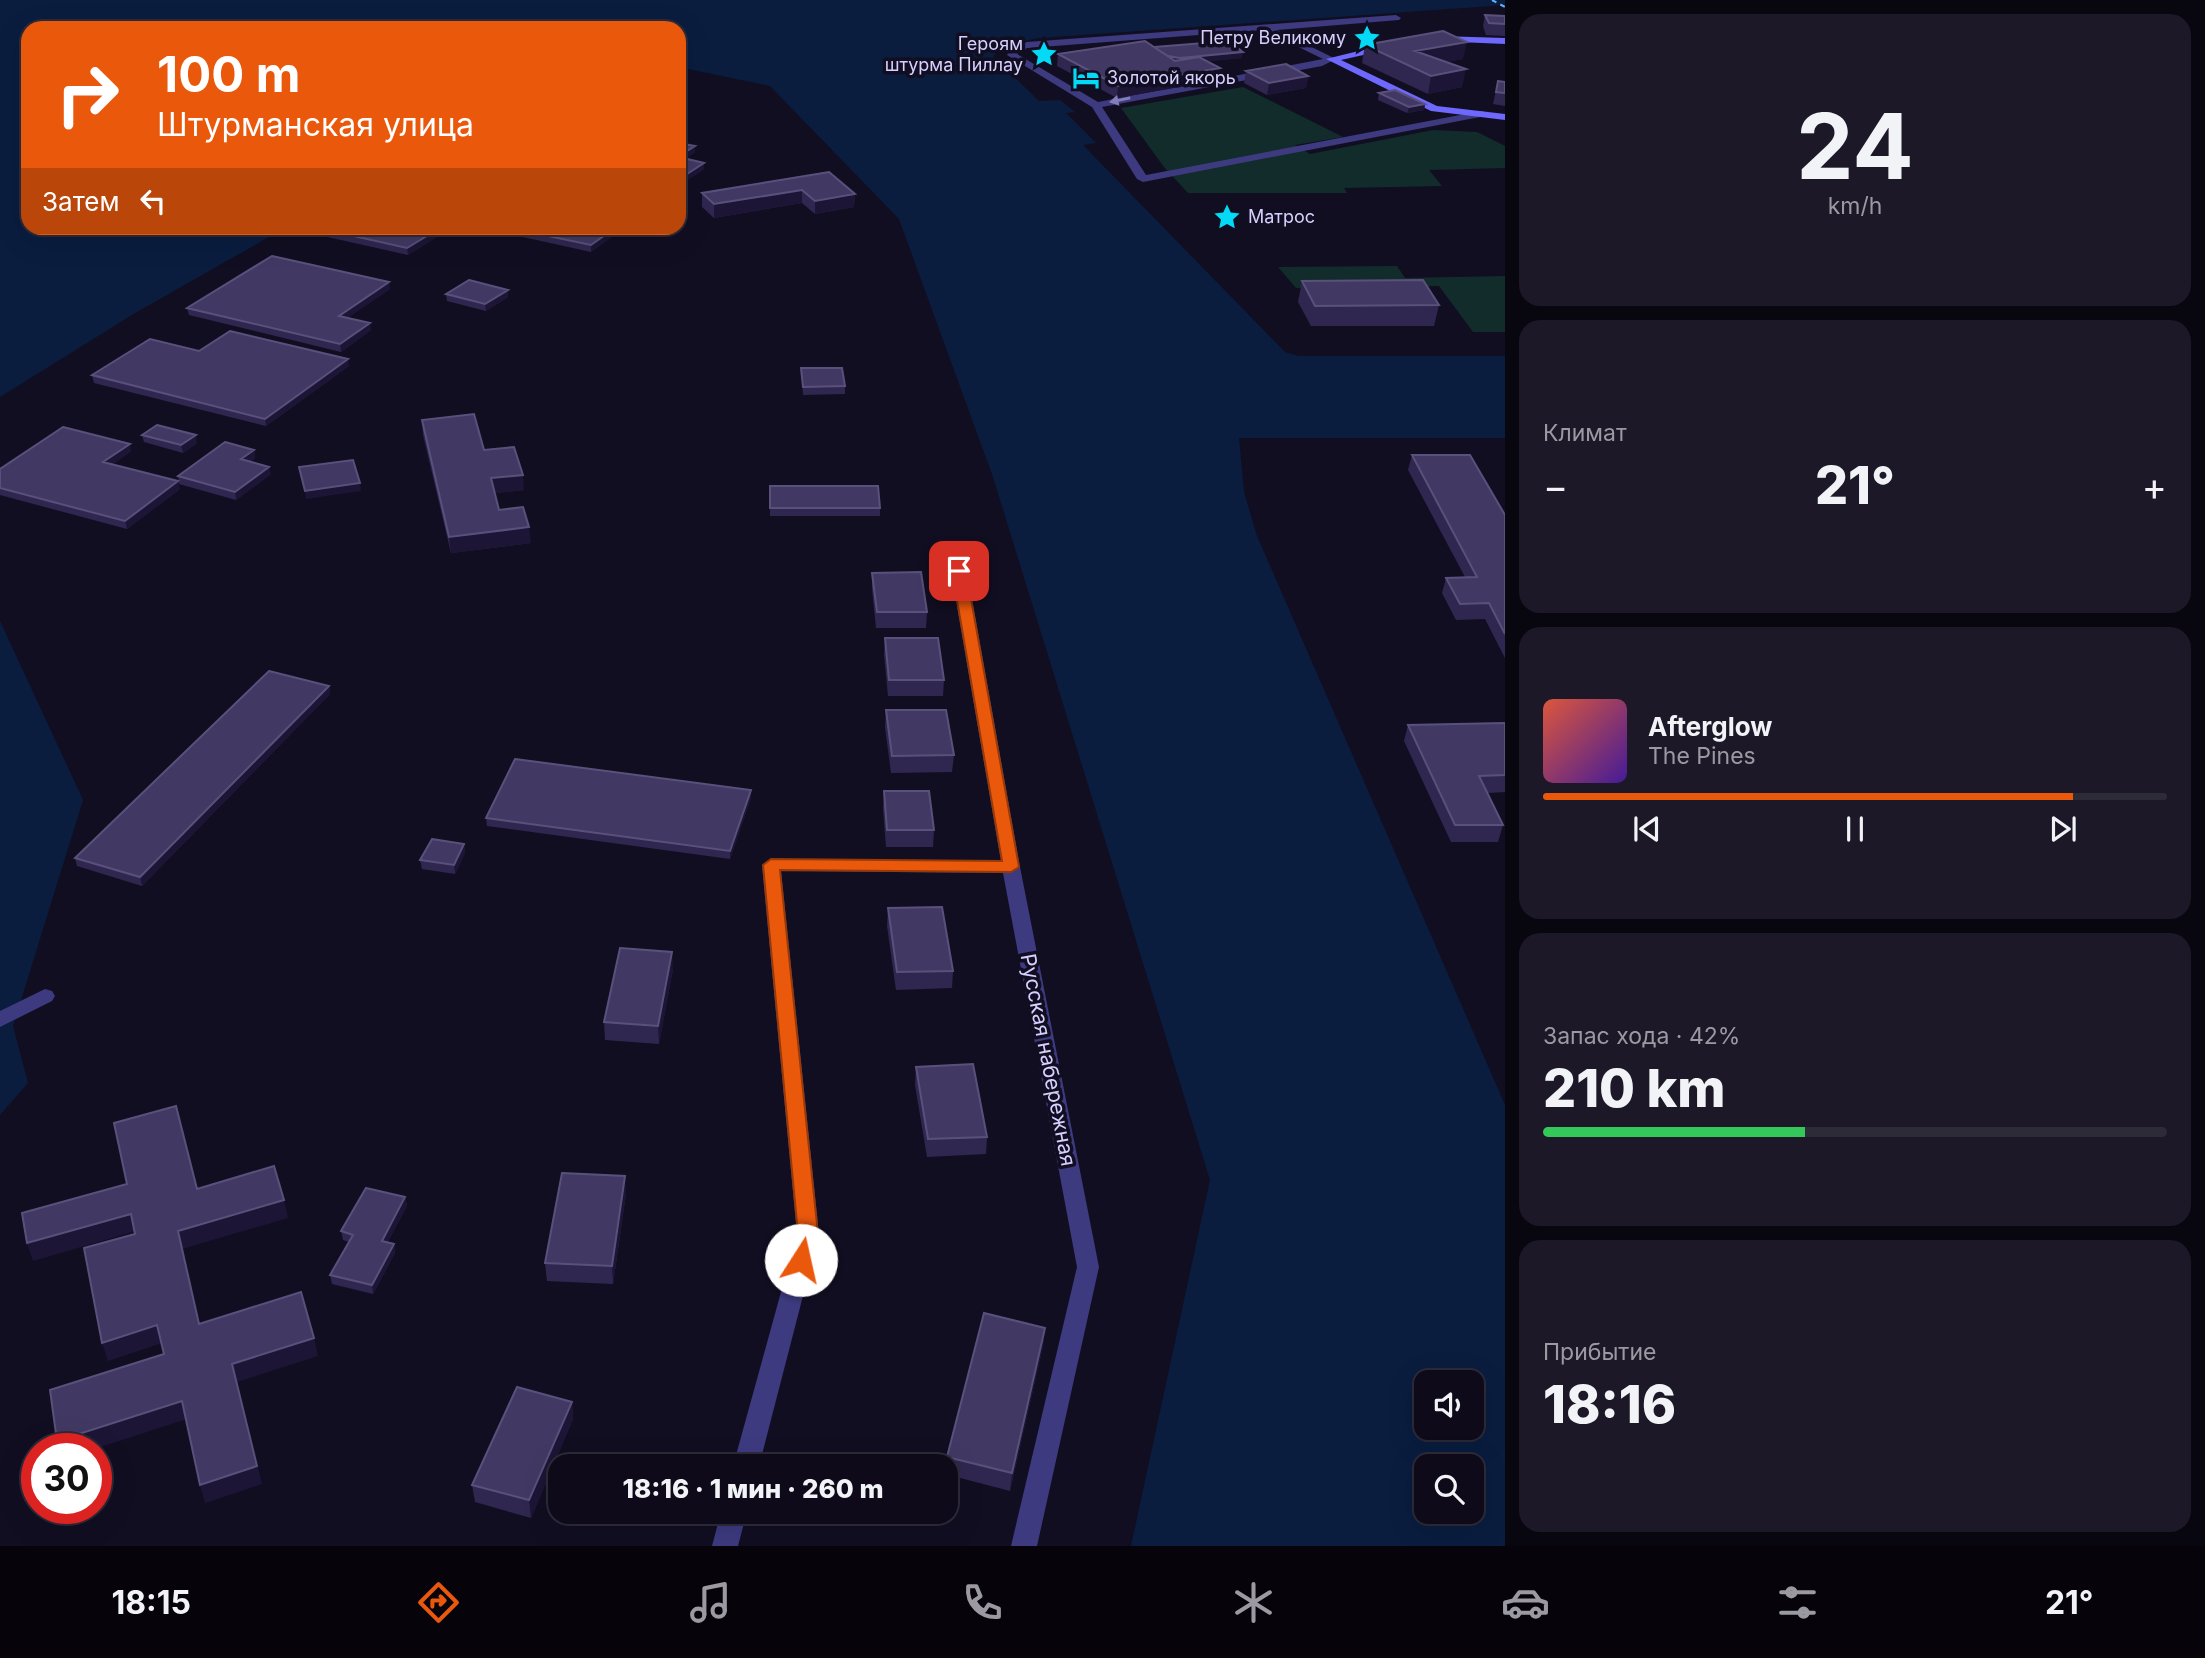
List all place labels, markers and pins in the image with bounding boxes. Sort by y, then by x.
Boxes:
place icon: Петру Великому [1352,23,1382,53]
place label: Петру Великому [1200,27,1346,48]
place label: Героям штурма Пиллау [885,33,1023,75]
place icon: Героям штурма Пиллау [1029,39,1059,69]
hotel icon: Золотой якорь [1071,63,1101,93]
place label: Золотой якорь [1107,67,1236,88]
place icon: Матрос [1212,202,1242,232]
place label: Матрос [1248,206,1315,227]
pin [929,541,989,601]

